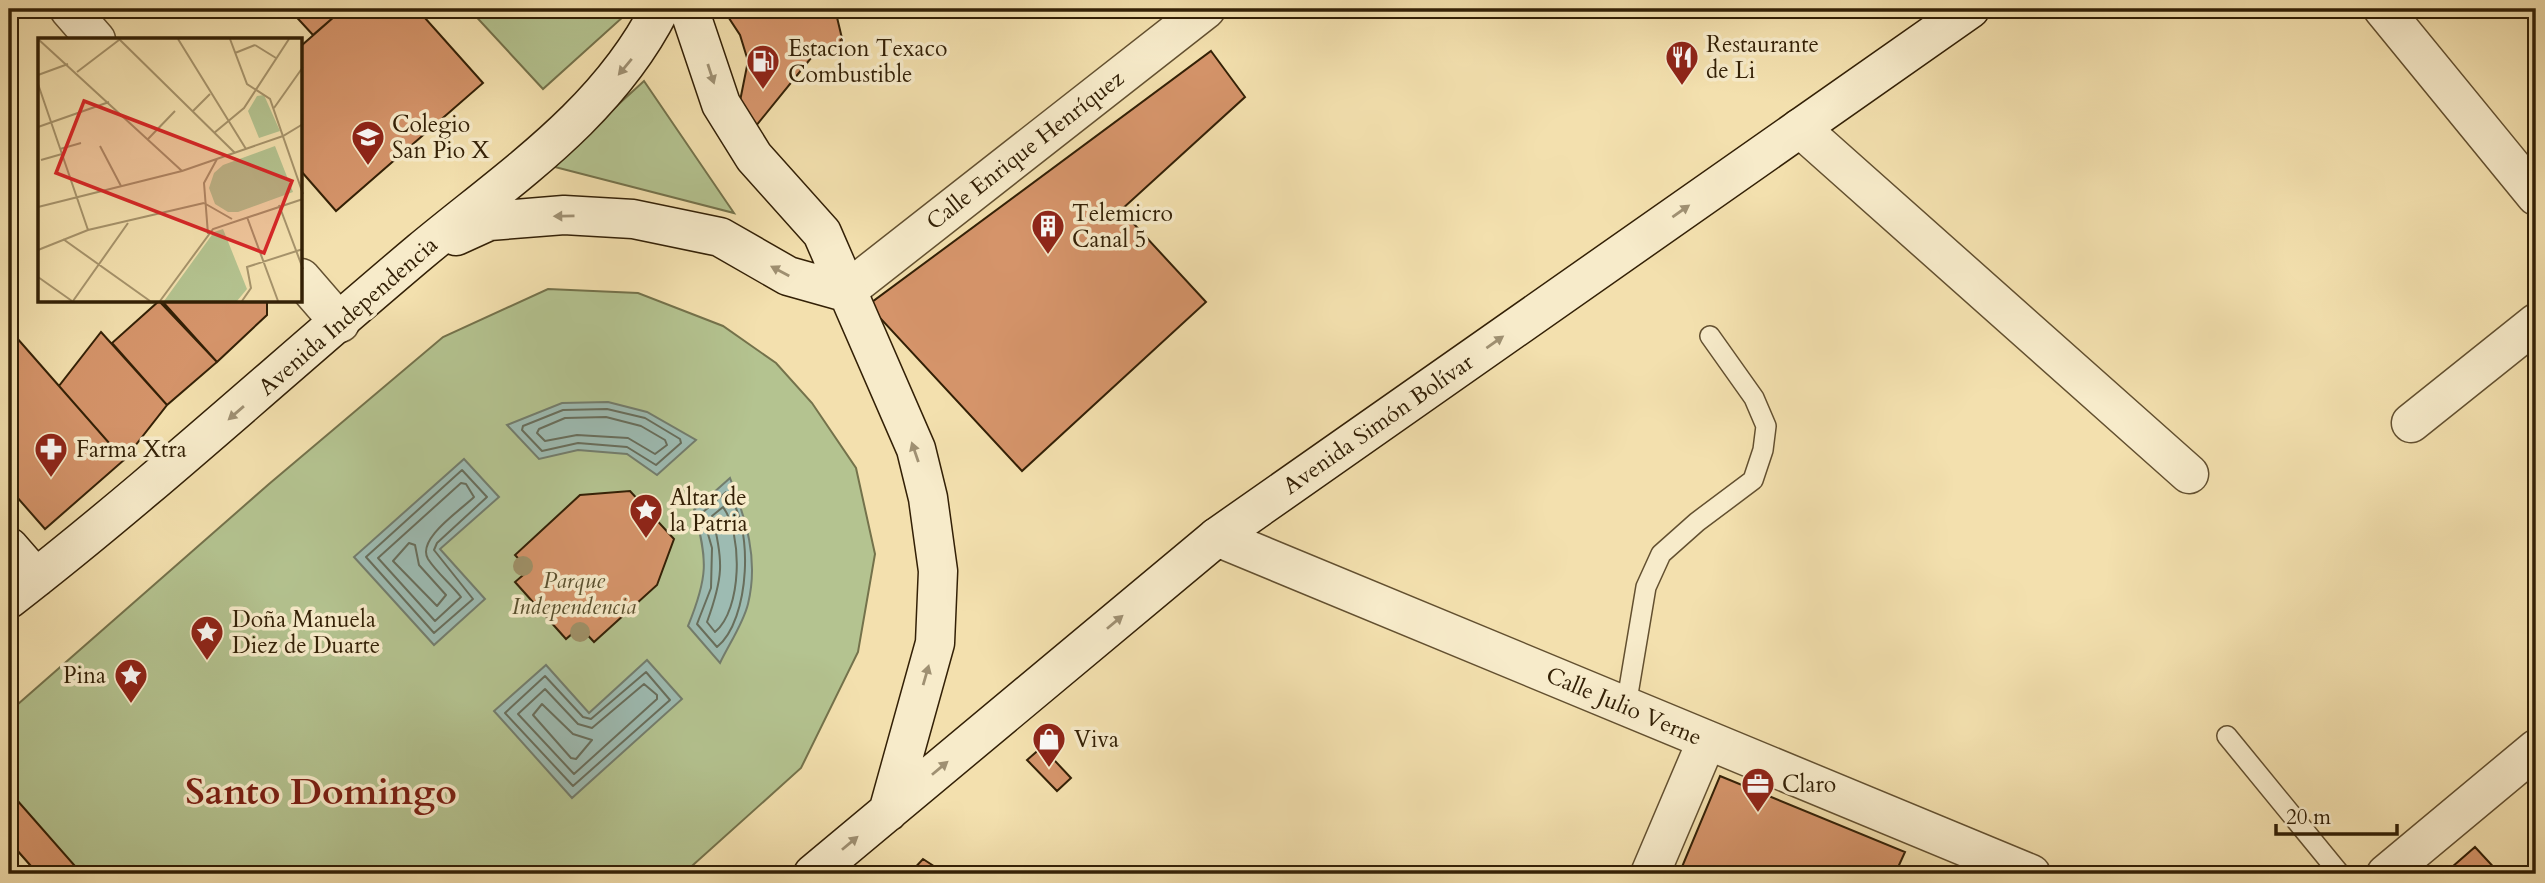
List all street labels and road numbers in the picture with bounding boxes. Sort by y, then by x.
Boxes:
street label: Calle Enrique Henríquez [920,63,1130,237]
street label: Avenida Independencia [252,229,444,403]
street label: Avenida Simón Bolívar [1277,346,1480,501]
street label: Calle Julio Verne [1541,659,1707,753]

